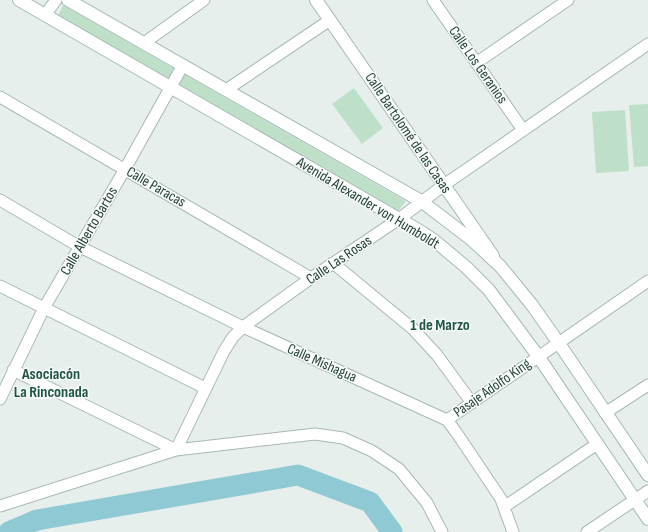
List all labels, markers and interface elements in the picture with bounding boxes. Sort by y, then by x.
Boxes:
street label: Calle Los Geranios [444,23,512,107]
street label: Calle Bartolomé de las Casas [360,69,456,197]
street label: Avenida Alexander von Humboldt [292,152,443,254]
street label: Calle Paracas [123,162,189,212]
street label: Calle Alberto Bartos [56,183,122,279]
street label: Calle Las Rosas [302,231,376,289]
district label: 1 de Marzo [410,316,470,335]
street label: Calle Mishagua [284,339,360,387]
street label: Pasaje Adolfo King [450,354,534,422]
district label: Asociacón La Rinconada [14,365,88,402]

